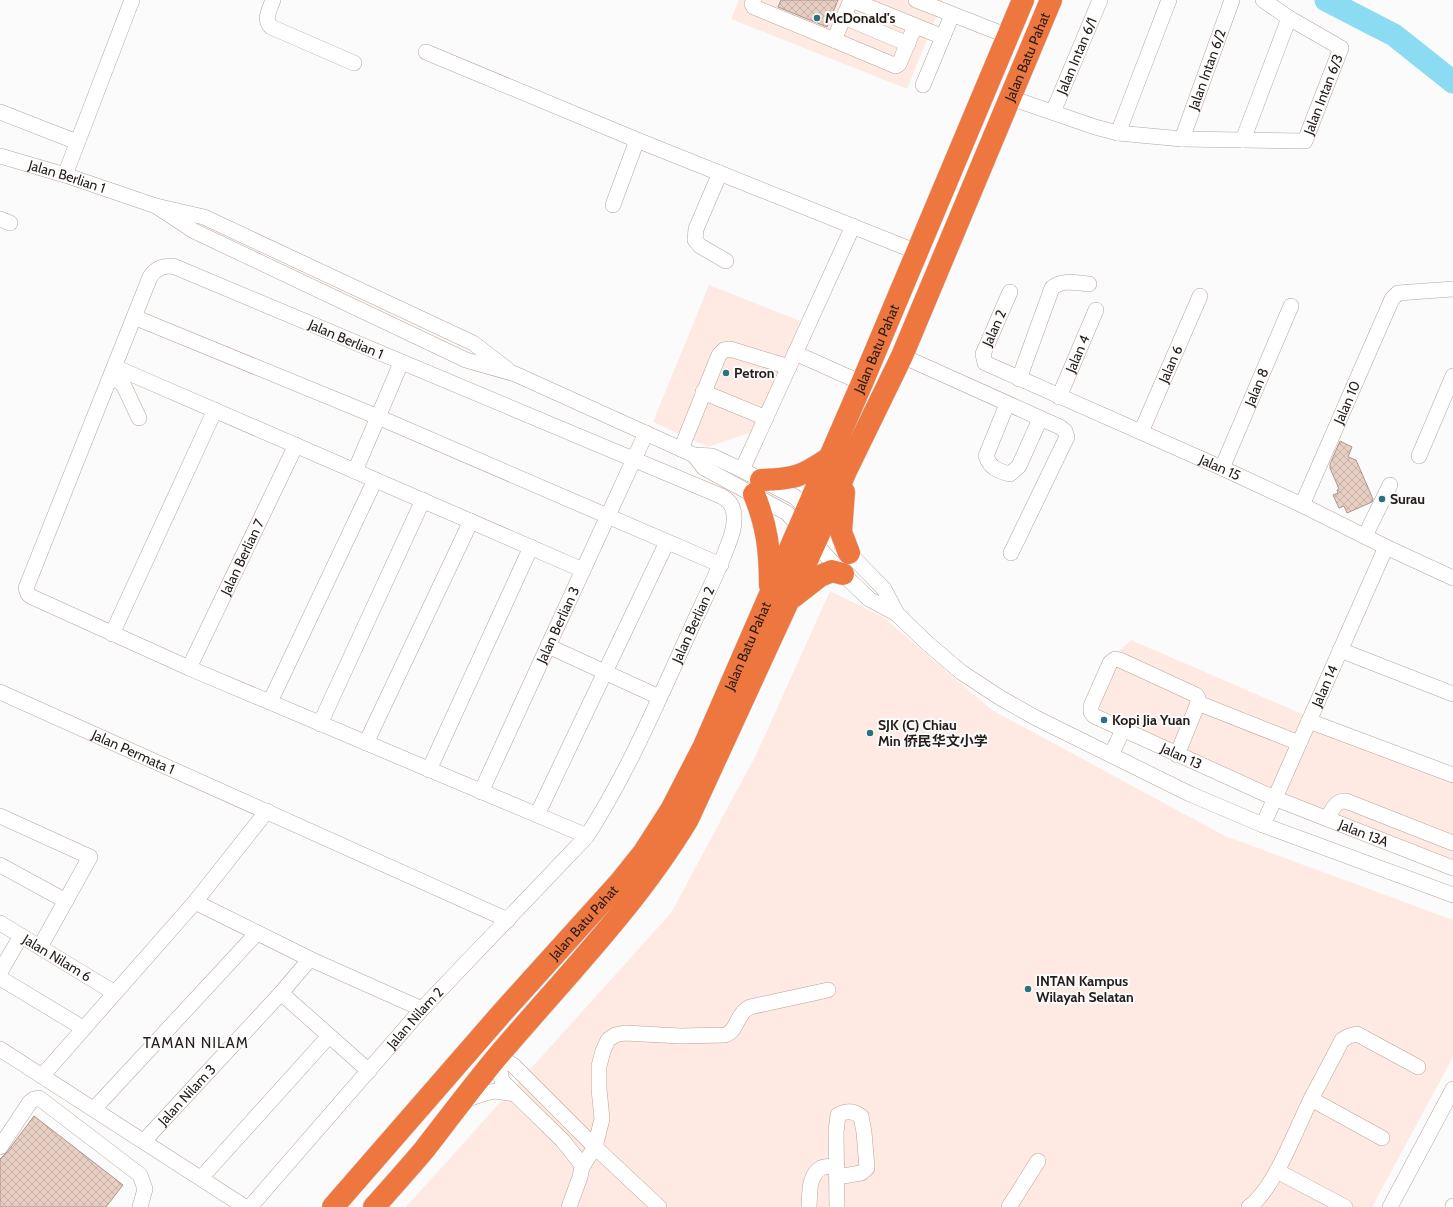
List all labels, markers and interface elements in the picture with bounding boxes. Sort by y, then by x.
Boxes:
place label: McDonald's [825,9,895,27]
street label: Jalan Batu Pahat [1000,9,1054,105]
marker: McDonald's [812,13,822,23]
street label: Jalan Intan 6/1 [1052,15,1101,98]
street label: Jalan Intan 6/2 [1184,26,1230,113]
street label: Jalan Intan 6/3 [1299,51,1347,138]
street label: Jalan Berlian 1 [25,156,108,197]
street label: Jalan Batu Pahat [849,301,903,397]
street label: Jalan 2 [978,307,1010,350]
street label: Jalan Berlian 1 [305,315,386,363]
street label: Jalan 4 [1061,332,1093,376]
street label: Jalan 6 [1154,343,1187,387]
place label: Petron [734,364,774,382]
street label: Jalan 8 [1240,365,1273,410]
marker: Petron [721,368,731,378]
street label: Jalan 10 [1329,378,1364,428]
street label: Jalan 15 [1196,450,1244,484]
place label: Surau [1390,490,1425,508]
marker: Surau [1377,494,1387,504]
street label: Jalan Berlian 7 [216,516,268,599]
street label: Jalan Berlian 3 [532,583,583,667]
street label: Jalan Berlian 2 [667,583,718,667]
street label: Jalan Batu Pahat [720,599,775,694]
street label: Jalan 14 [1307,662,1342,711]
place label: Kopi Jia Yuan [1112,711,1190,729]
marker: Kopi Jia Yuan [1099,715,1109,725]
place label: SJK (C) Chiau Min 侨民华文小学 [878,716,988,750]
street label: Jalan Permata 1 [88,725,177,778]
marker: SJK (C) Chiau Min 侨民华文小学 [865,728,875,738]
street label: Jalan 13 [1157,738,1205,773]
street label: Jalan 13A [1335,815,1392,851]
street label: Jalan Batu Pahat [544,881,622,965]
street label: Jalan Nilam 6 [19,930,95,986]
place label: INTAN Kampus Wilayah Selatan [1036,972,1134,1006]
street label: Jalan Nilam 2 [382,983,447,1053]
marker: INTAN Kampus Wilayah Selatan [1023,984,1033,994]
district label: TAMAN NILAM [143,1034,249,1052]
street label: Jalan Nilam 3 [153,1060,220,1130]

